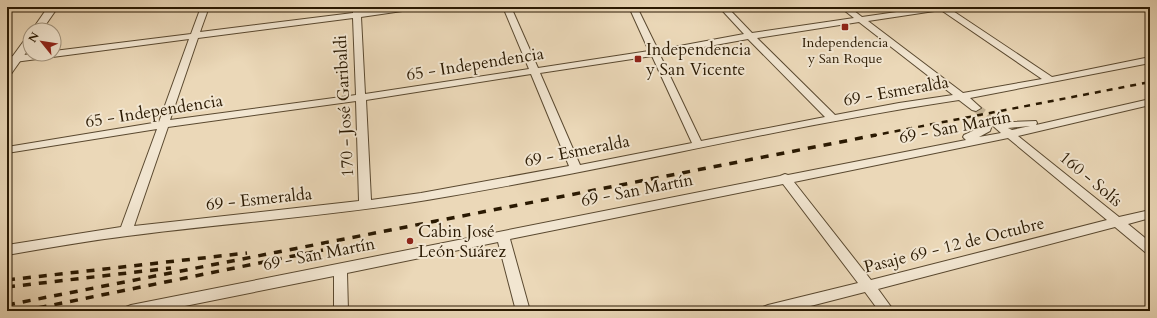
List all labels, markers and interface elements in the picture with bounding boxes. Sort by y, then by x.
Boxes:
north arrow [22,22,62,62]
marker: Independencia y San Roque [840,22,850,32]
text: N [25,29,43,45]
place label: Independencia y San Roque [802,33,888,68]
street label: 170 - José Garibaldi [329,34,359,178]
place label: Independencia y San Vicente [645,38,752,81]
street label: 65 - Independencia [405,42,546,86]
marker: Independencia y San Vicente [633,54,643,64]
street label: 69 - Esmeralda [841,70,951,112]
street label: 65 - Independencia [84,89,225,133]
street label: 69 - San Martín [897,105,1013,149]
street label: 69 - Esmeralda [522,129,632,172]
street label: 160 - Solís [1055,146,1127,212]
street label: 69 - San Martín [579,168,695,212]
street label: 69 - Esmeralda [205,182,314,216]
street label: Pasaje 69 - 12 de Octubre [861,211,1047,279]
place label: Cabin José León Suárez [418,220,507,263]
street label: 69 - San Martín [261,232,377,276]
marker: Cabin José León Suárez [405,236,415,246]

